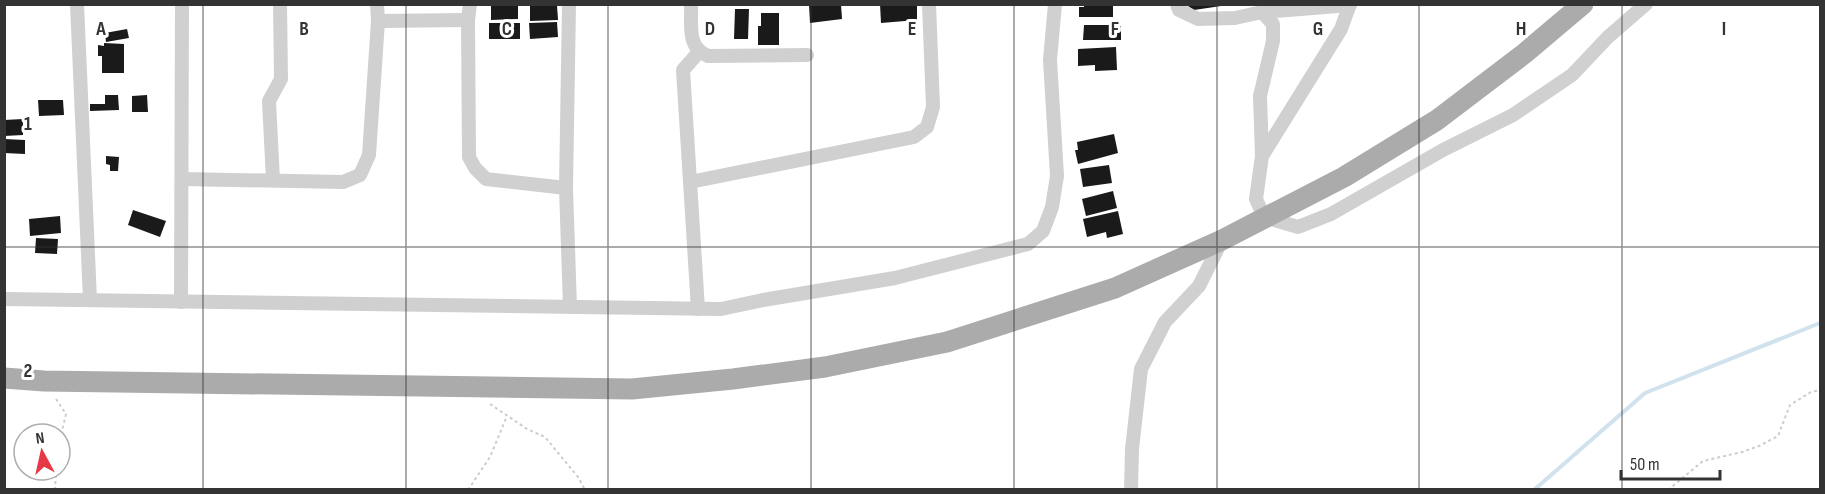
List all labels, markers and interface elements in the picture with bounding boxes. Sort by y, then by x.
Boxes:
text: A [95,17,106,41]
text: B [299,17,309,41]
text: C [502,17,512,41]
text: D [705,17,715,41]
text: E [908,17,916,41]
text: F [1111,17,1119,41]
text: G [1313,17,1323,41]
text: H [1516,17,1526,41]
text: I [1722,17,1726,41]
text: 1 [24,112,32,136]
text: 2 [24,359,32,383]
north arrow [12,422,72,482]
text: N [35,429,46,449]
scale bar [1621,443,1720,481]
text: 50 m [1630,454,1660,475]

